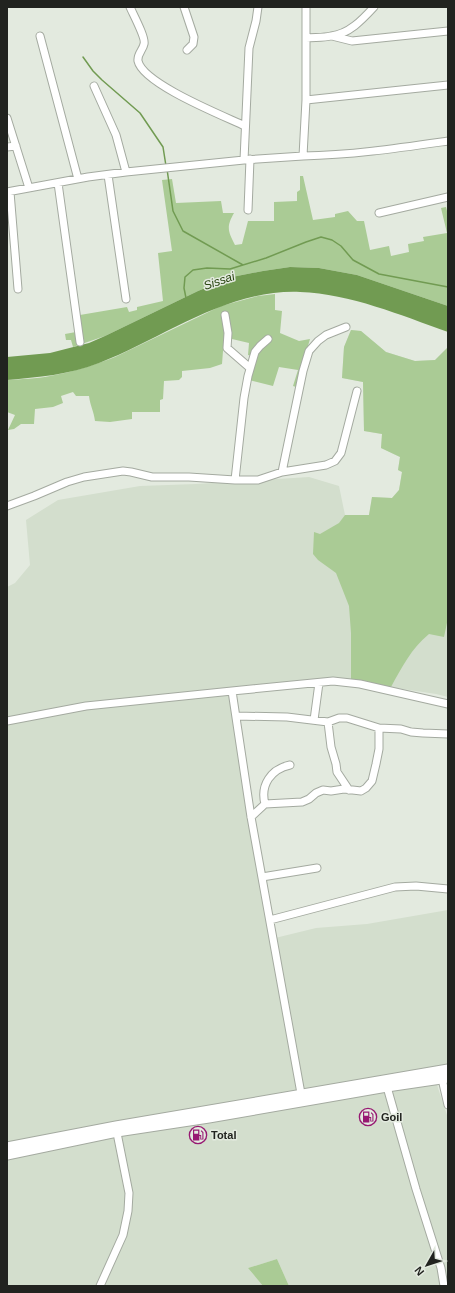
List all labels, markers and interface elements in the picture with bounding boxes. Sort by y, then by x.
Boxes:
water label: Sissai [202,269,237,293]
fuel station icon: Goil [358,1107,378,1127]
place label: Goil [381,1111,402,1123]
fuel station icon: Total [188,1125,208,1145]
place label: Total [211,1129,236,1141]
north arrow [407,1245,447,1285]
text: N [412,1264,426,1278]

